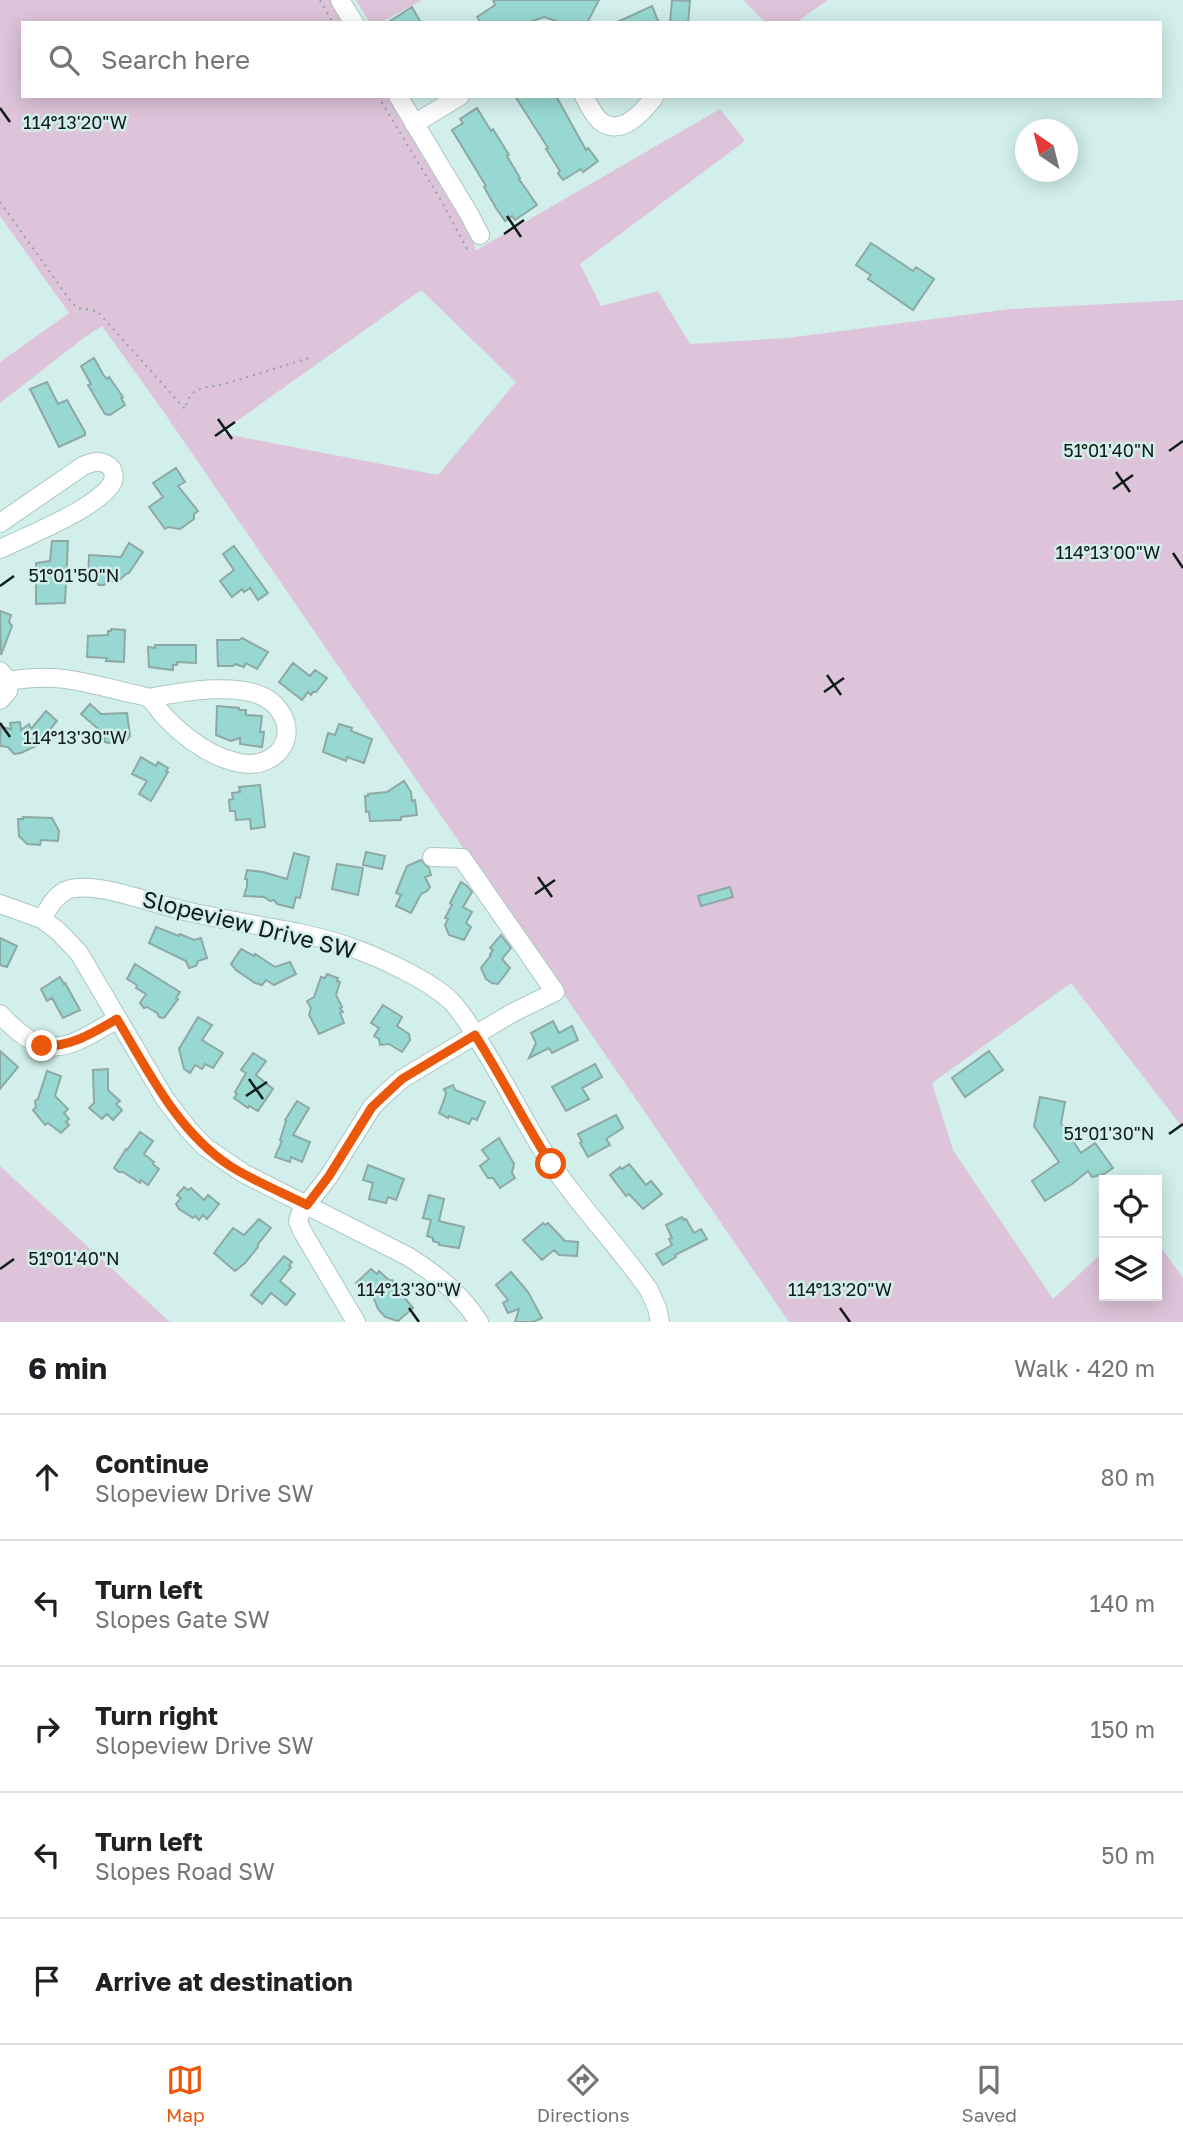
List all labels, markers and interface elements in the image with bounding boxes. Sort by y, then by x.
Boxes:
search box [21,21,1162,98]
icon: search [45,41,83,79]
text: Search here [101,44,250,75]
text: 114°13'20"W [23,111,127,133]
north arrow [1015,119,1078,182]
text: 51°01'40"N [1063,439,1155,461]
text: 114°13'00"W [1056,541,1160,563]
text: 51°01'50"N [29,564,119,586]
text: 114°13'30"W [23,726,127,748]
street label: Slopeview Drive SW [140,884,359,964]
route end [26,1030,57,1061]
text: 51°01'30"N [1064,1122,1155,1144]
route start [535,1148,566,1179]
map controls [1099,1175,1162,1301]
button: locate [1099,1175,1162,1238]
button: layers [1099,1238,1162,1301]
text: 51°01'40"N [28,1247,120,1269]
text: 114°13'30"W [357,1278,461,1300]
text: 114°13'20"W [788,1278,892,1300]
text: 6 min [28,1350,107,1386]
text: Walk · 420 m [1014,1354,1155,1382]
text: Continue [95,1448,209,1479]
icon: ahead [28,1458,66,1496]
text: 80 m [1101,1463,1155,1491]
text: Slopeview Drive SW [95,1479,314,1507]
text: Turn left [95,1574,203,1605]
icon: left [28,1584,66,1622]
text: 140 m [1089,1589,1155,1617]
text: Slopes Gate SW [95,1605,270,1633]
text: Turn right [95,1700,218,1731]
icon: right [28,1710,66,1748]
text: 150 m [1090,1715,1155,1743]
text: Slopeview Drive SW [95,1731,314,1759]
text: Turn left [95,1826,203,1857]
icon: left [28,1836,66,1874]
text: 50 m [1101,1841,1155,1869]
text: Slopes Road SW [95,1857,275,1885]
icon: arrive [28,1962,66,2000]
text: Arrive at destination [95,1966,353,1997]
tab: Map [166,2061,205,2126]
tab: Directions [537,2061,630,2126]
tab: Saved [962,2061,1017,2126]

